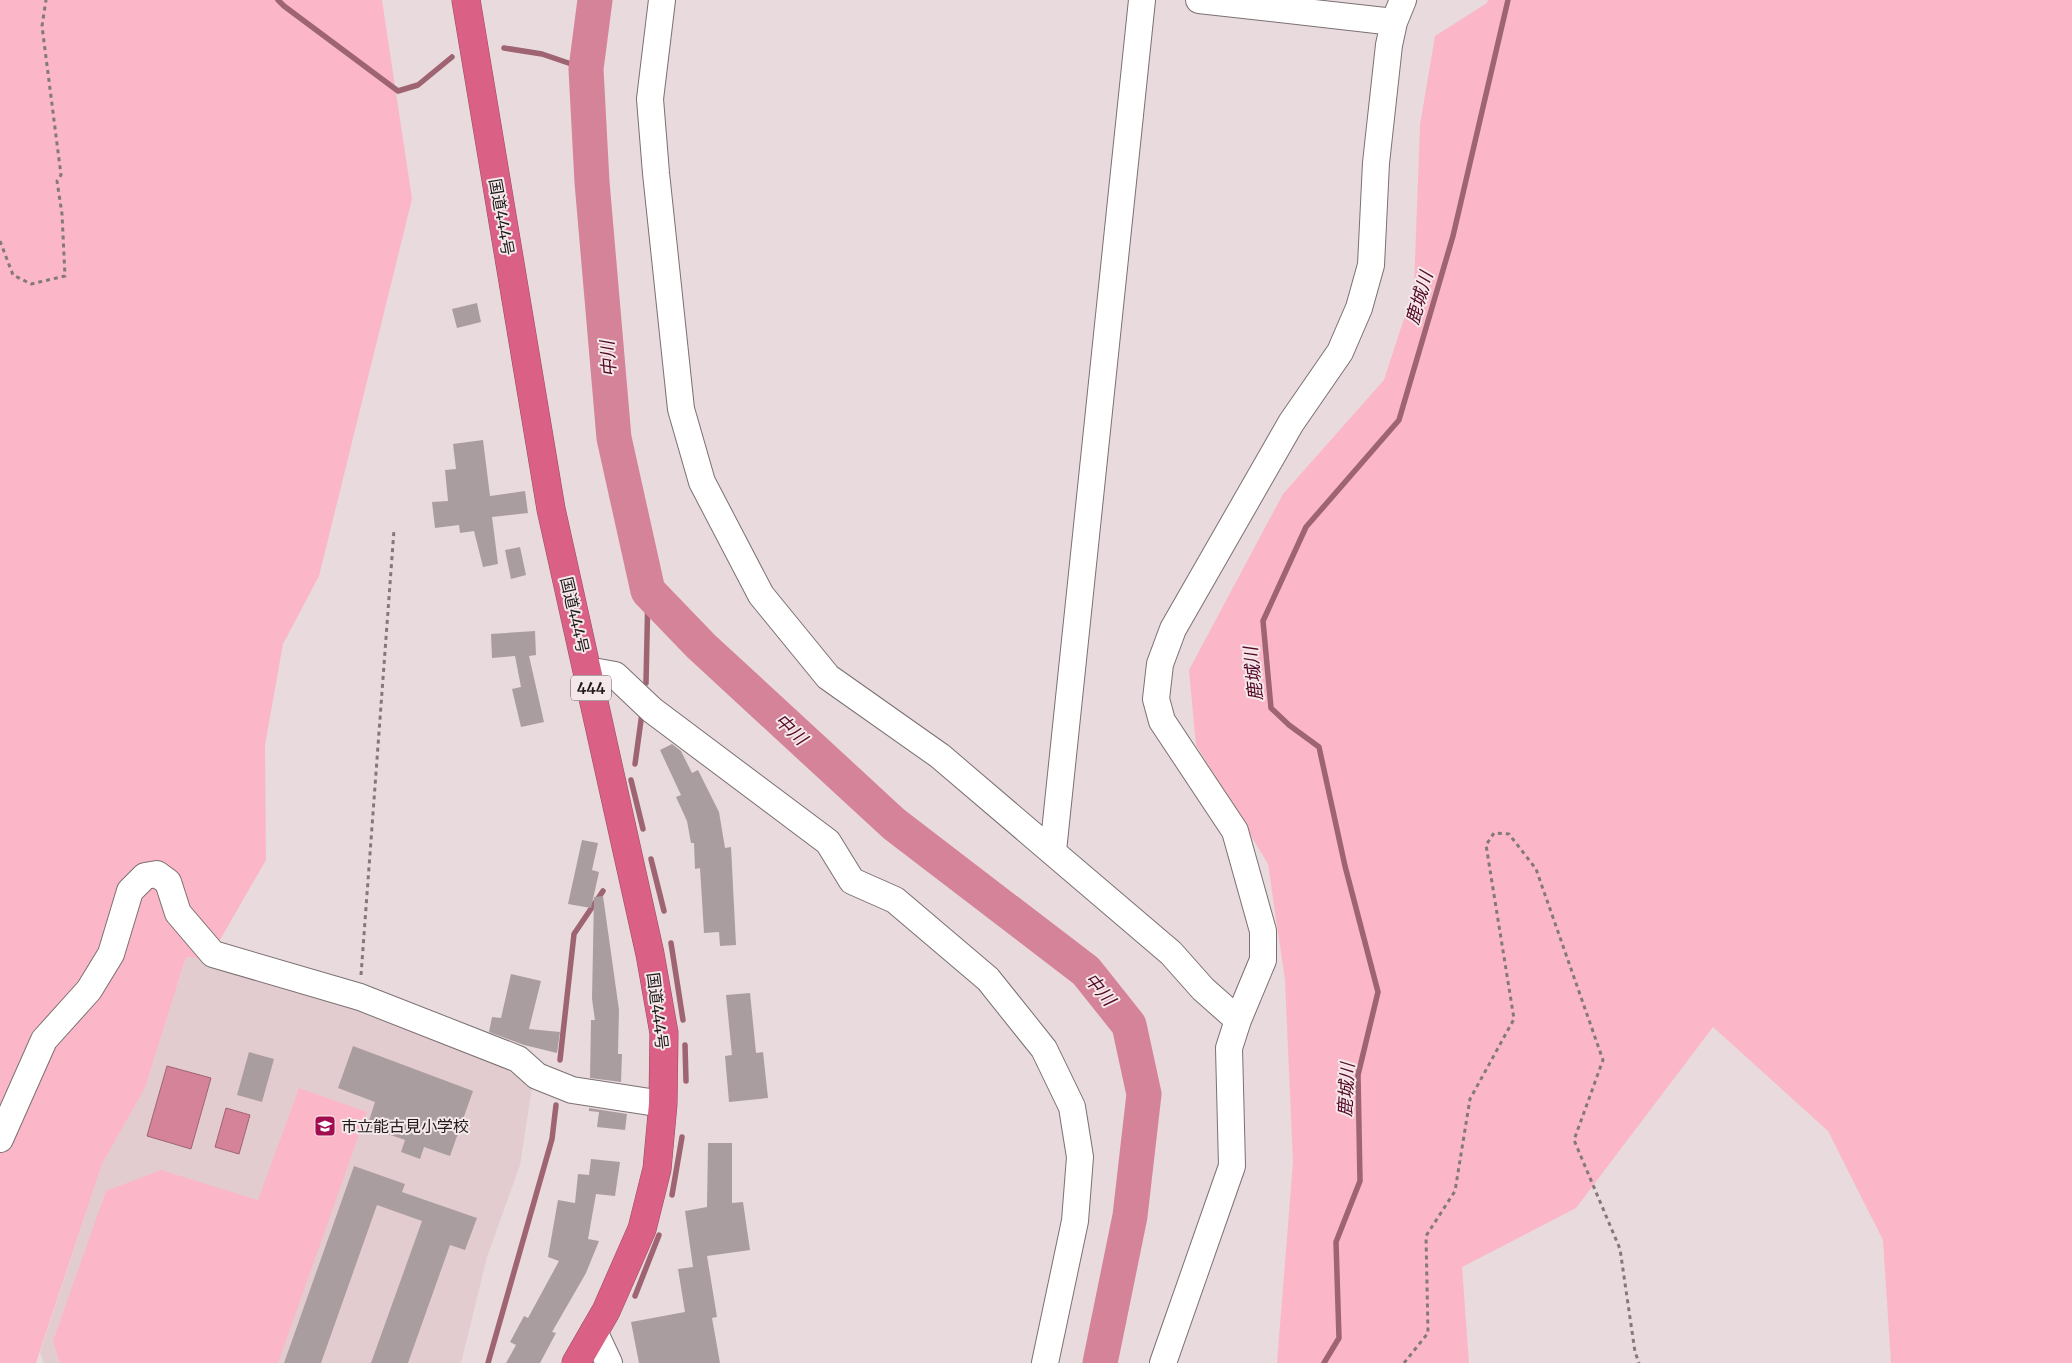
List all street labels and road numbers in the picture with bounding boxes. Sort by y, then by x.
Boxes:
street label: 国道444号 [485,177,519,257]
street label: 国道444号 [557,575,593,655]
road number: 444 [571,676,611,700]
street label: 国道444号 [643,971,673,1051]

